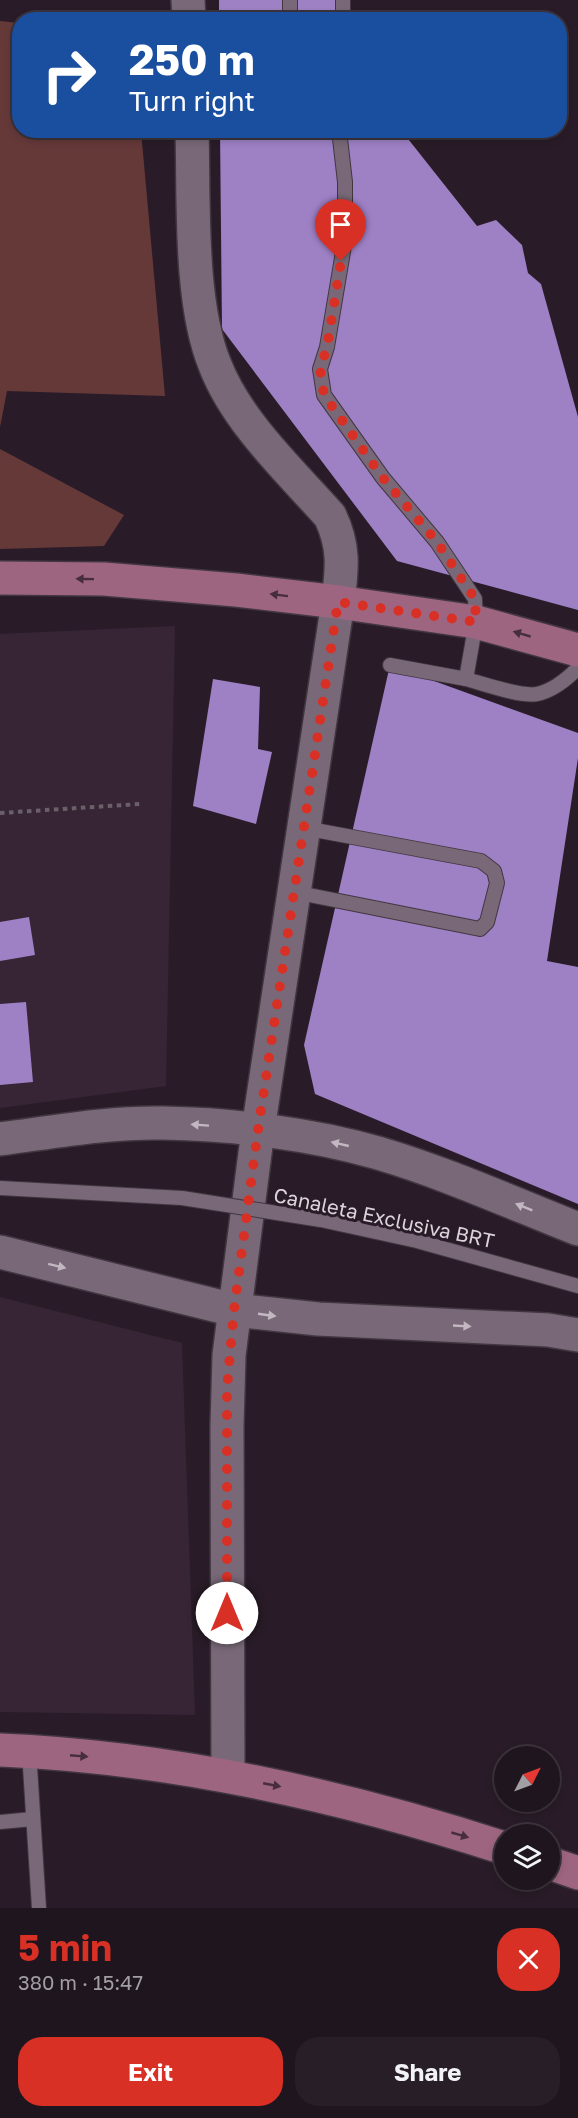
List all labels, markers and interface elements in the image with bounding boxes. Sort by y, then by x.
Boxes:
text: 250 m [129,34,255,84]
icon: right [30,36,108,114]
text: Turn right [129,85,255,117]
pin [315,199,366,261]
icon: arrive [324,208,357,241]
one-way arrow [76,574,95,584]
one-way arrow [270,590,289,600]
one-way arrow [513,629,531,638]
one-way arrow [190,1121,209,1130]
one-way arrow [330,1138,349,1148]
street label: Canaleta Exclusiva BRT [272,1182,497,1252]
one-way arrow [514,1202,532,1212]
one-way arrow [48,1262,66,1272]
one-way arrow [258,1310,277,1319]
one-way arrow [452,1321,471,1330]
position arrow [195,1581,259,1645]
north arrow [494,1746,560,1812]
map controls [494,1746,560,1890]
one-way arrow [70,1751,89,1761]
one-way arrow [263,1781,282,1790]
button: layers [494,1824,560,1890]
one-way arrow [452,1831,470,1840]
text: 5 min [18,1926,112,1969]
button: close [497,1928,560,1991]
text: 380 m · 15:47 [18,1970,143,1994]
button: Exit [18,2037,283,2106]
button: Share [295,2037,560,2106]

